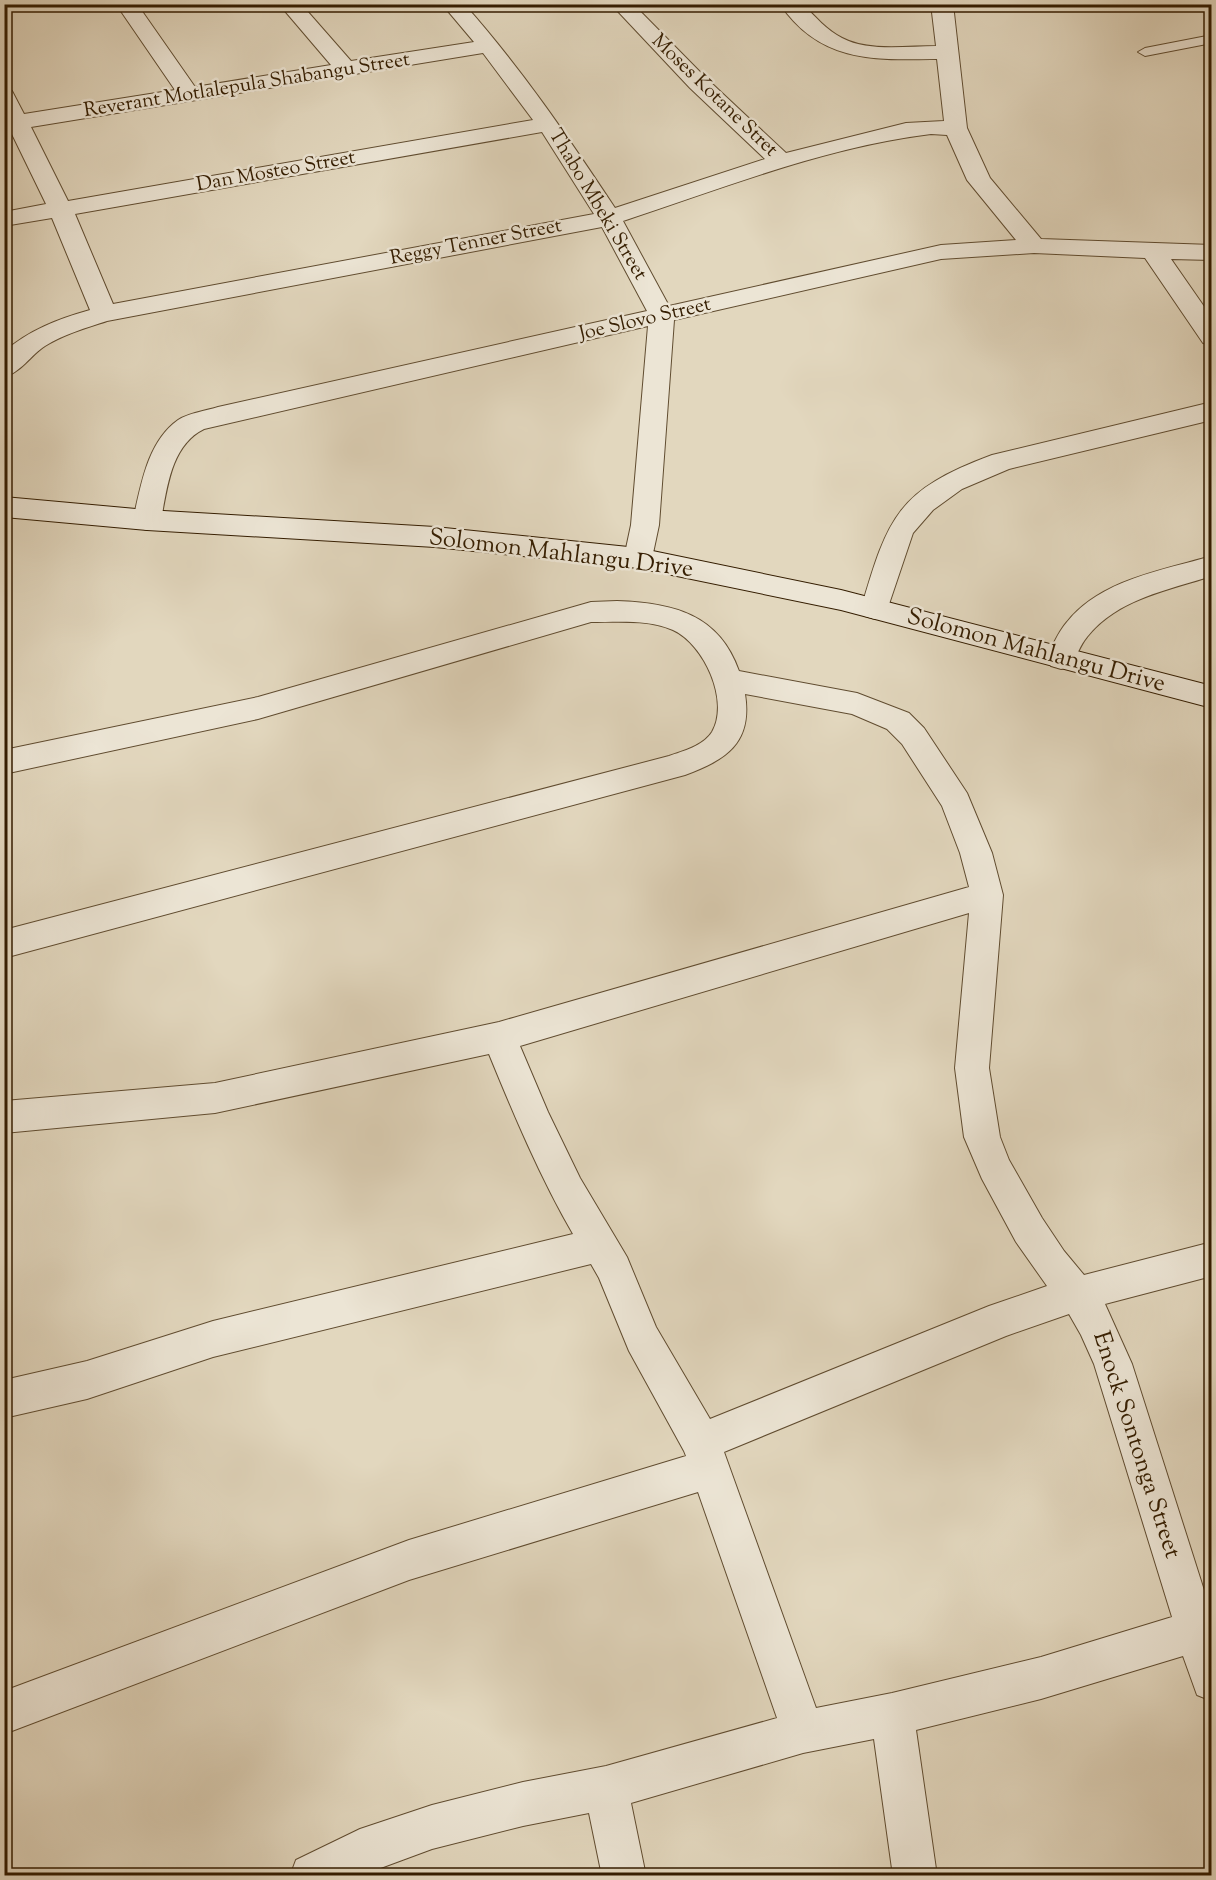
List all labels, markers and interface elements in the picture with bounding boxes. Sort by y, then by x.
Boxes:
street label: Moses Kotane Stret [644,28,784,164]
street label: Reverant Motlalepula Shabangu Street [82,46,412,126]
street label: Thabo Mbeki Street [540,124,654,286]
street label: Dan Mosteo Street [194,144,358,200]
street label: Reggy Tenner Street [388,212,565,274]
street label: Joe Slovo Street [575,291,714,350]
street label: Solomon Mahlangu Drive [427,521,695,587]
street label: Solomon Mahlangu Drive [903,600,1169,702]
street label: Enock Sontonga Street [1083,1327,1189,1563]

